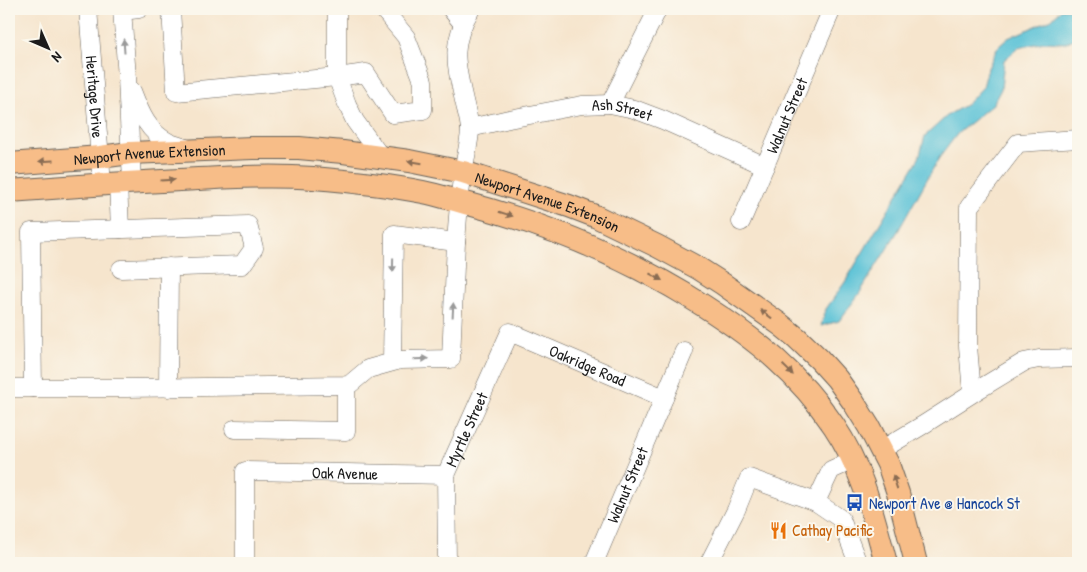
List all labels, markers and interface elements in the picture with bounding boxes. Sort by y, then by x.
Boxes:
north arrow [22,22,72,72]
one-way arrow [120,38,128,54]
text: N [48,48,67,67]
street label: Heritage Drive [81,55,109,139]
street label: Walnut Street [761,74,813,157]
street label: Ash Street [591,93,656,126]
street label: Newport Avenue Extension [73,138,226,170]
one-way arrow [38,157,54,165]
one-way arrow [407,157,423,165]
street label: Newport Avenue Extension [472,166,624,237]
one-way arrow [160,176,176,184]
one-way arrow [499,211,514,219]
one-way arrow [389,257,397,273]
one-way arrow [649,273,662,282]
one-way arrow [449,302,457,318]
one-way arrow [759,309,773,319]
street label: Oakridge Road [546,339,629,391]
one-way arrow [413,355,429,363]
one-way arrow [782,364,794,376]
street label: Myrtle Street [440,388,493,470]
street label: Walnut Street [601,443,653,526]
street label: Oak Avenue [312,461,379,485]
one-way arrow [890,475,898,490]
place label: Newport Ave @ Hancock St [869,492,1020,514]
bus stop icon: Newport Ave @ Hancock St [845,493,865,513]
place label: Cathay Pacific [792,519,873,541]
restaurant icon: Cathay Pacific [768,520,788,540]

